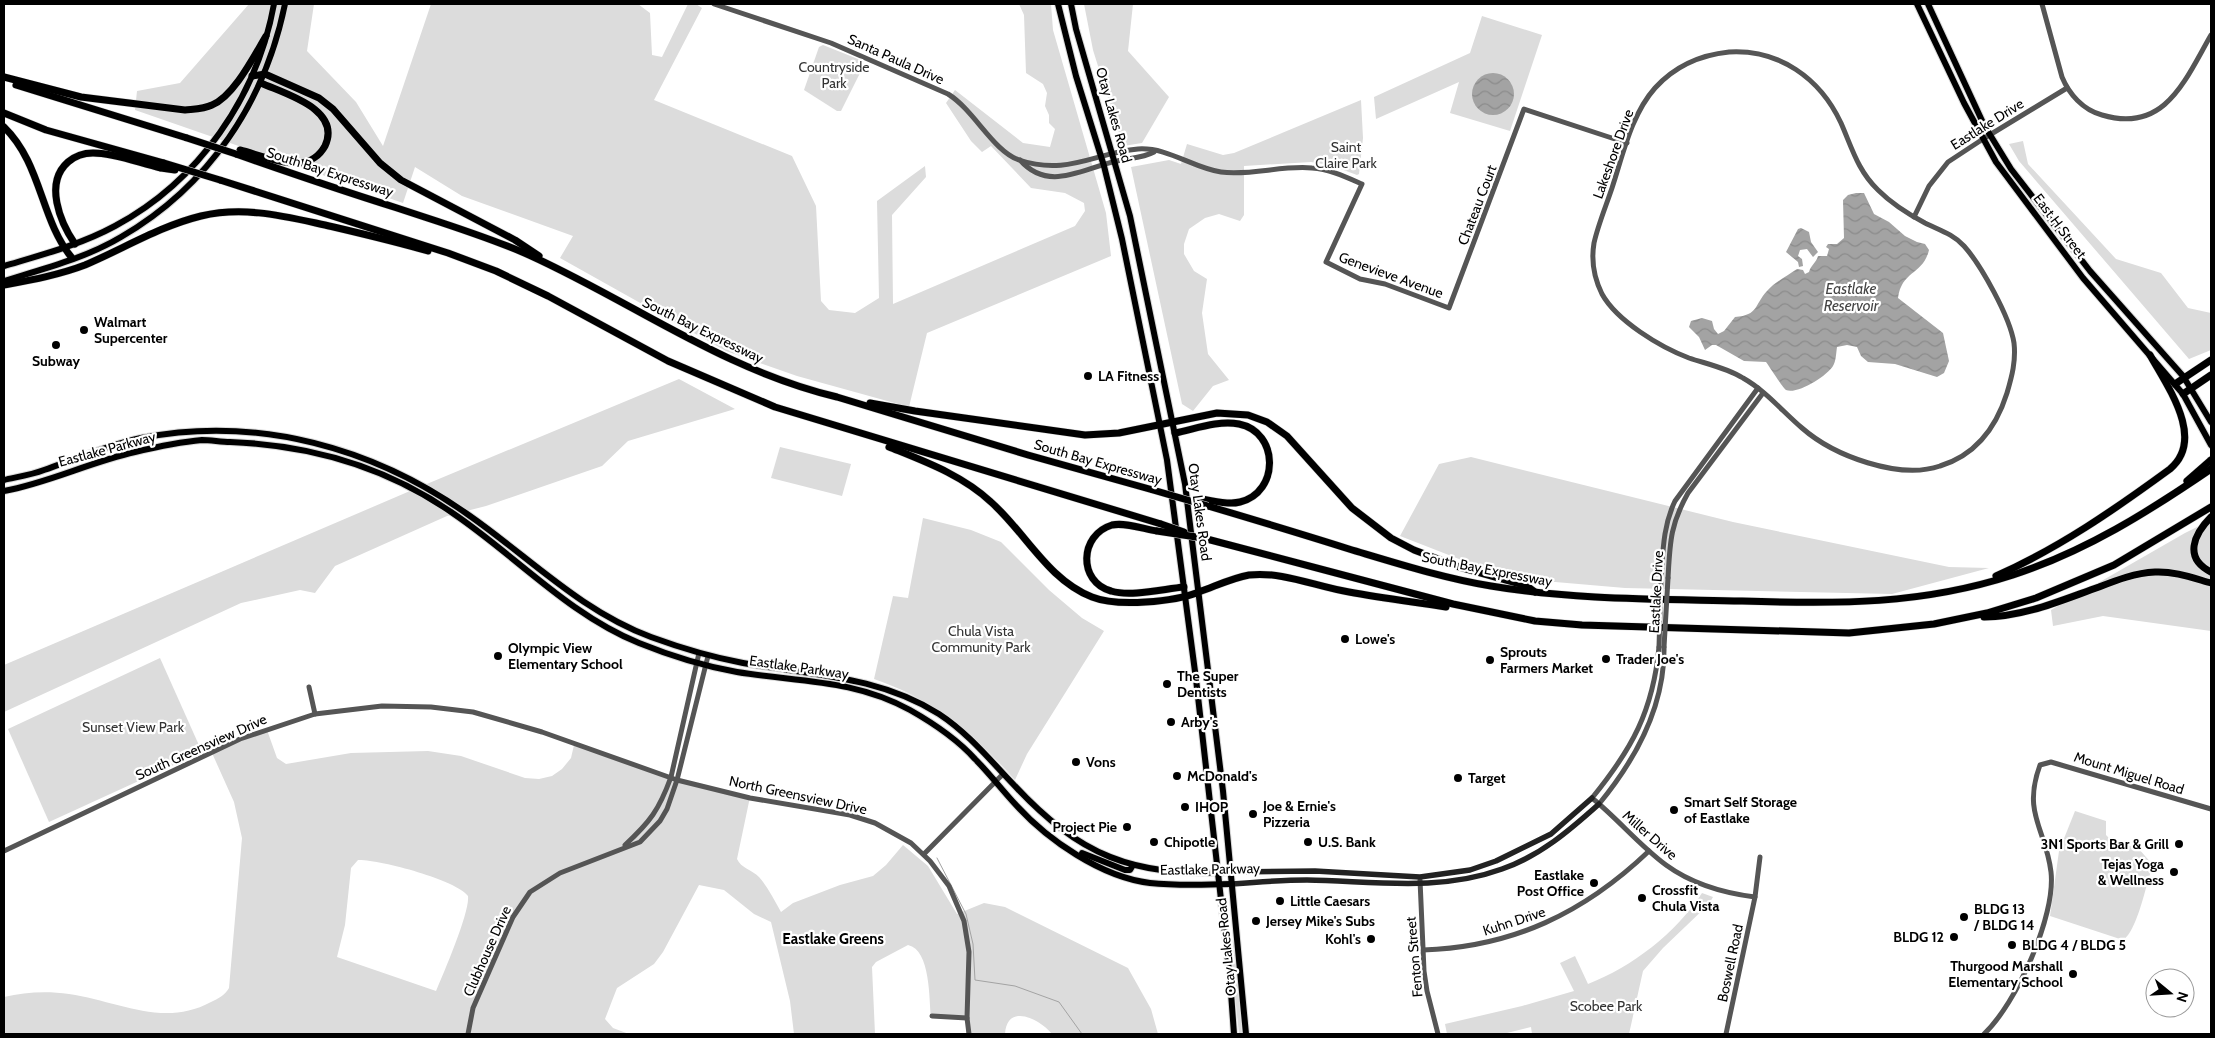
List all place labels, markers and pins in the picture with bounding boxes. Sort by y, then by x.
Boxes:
place label: Walmart Supercenter [94,313,168,347]
marker: Walmart Supercenter [78,324,90,336]
marker: Subway [50,339,62,351]
place label: Subway [32,352,80,370]
place label: LA Fitness [1098,367,1159,385]
marker: LA Fitness [1082,370,1094,382]
place label: Lowe's [1355,630,1395,648]
marker: Lowe's [1339,633,1351,645]
place label: Olympic View Elementary School [508,639,623,673]
place label: Sprouts Farmers Market [1500,643,1593,677]
marker: Olympic View Elementary School [492,650,504,662]
place label: Trader Joe's [1616,650,1684,668]
marker: Trader Joe's [1600,653,1612,665]
marker: Sprouts Farmers Market [1484,654,1496,666]
place label: The Super Dentists [1177,667,1239,701]
marker: The Super Dentists [1161,678,1173,690]
place label: Arby's [1181,713,1218,731]
marker: Arby's [1165,716,1177,728]
place label: Vons [1086,753,1116,771]
marker: Vons [1070,756,1082,768]
place label: McDonald's [1187,767,1257,785]
place label: Target [1468,769,1506,787]
marker: McDonald's [1171,770,1183,782]
marker: Target [1452,772,1464,784]
place label: Smart Self Storage of Eastlake [1684,793,1797,827]
place label: Joe & Ernie's Pizzeria [1262,797,1336,831]
place label: IHOP [1195,798,1229,816]
marker: IHOP [1179,801,1191,813]
marker: Smart Self Storage of Eastlake [1668,804,1680,816]
marker: Joe & Ernie's Pizzeria [1247,808,1259,820]
place label: Project Pie [1053,818,1117,836]
marker: Project Pie [1121,821,1133,833]
place label: Chipotle [1164,833,1215,851]
place label: U.S. Bank [1318,833,1376,851]
place label: 3N1 Sports Bar & Grill [2041,835,2169,853]
marker: Chipotle [1148,836,1160,848]
marker: U.S. Bank [1302,836,1314,848]
marker: 3N1 Sports Bar & Grill [2173,838,2185,850]
place label: Tejas Yoga & Wellness [2098,855,2164,889]
place label: Eastlake Post Office [1517,866,1584,900]
marker: Tejas Yoga & Wellness [2168,866,2180,878]
marker: Eastlake Post Office [1588,877,1600,889]
place label: Crossfit Chula Vista [1652,881,1719,915]
place label: Little Caesars [1290,892,1370,910]
marker: Crossfit Chula Vista [1636,892,1648,904]
marker: Little Caesars [1274,895,1286,907]
place label: BLDG 13 / BLDG 14 [1973,900,2034,934]
marker: BLDG 13 / BLDG 14 [1958,911,1970,923]
place label: Jersey Mike's Subs [1265,912,1375,930]
marker: Jersey Mike's Subs [1250,915,1262,927]
place label: BLDG 12 [1893,928,1944,946]
place label: Kohl's [1325,930,1361,948]
marker: BLDG 12 [1948,931,1960,943]
marker: Kohl's [1365,933,1377,945]
place label: BLDG 4 / BLDG 5 [2022,936,2126,954]
marker: BLDG 4 / BLDG 5 [2006,939,2018,951]
place label: Thurgood Marshall Elementary School [1948,957,2063,991]
marker: Thurgood Marshall Elementary School [2067,968,2079,980]

